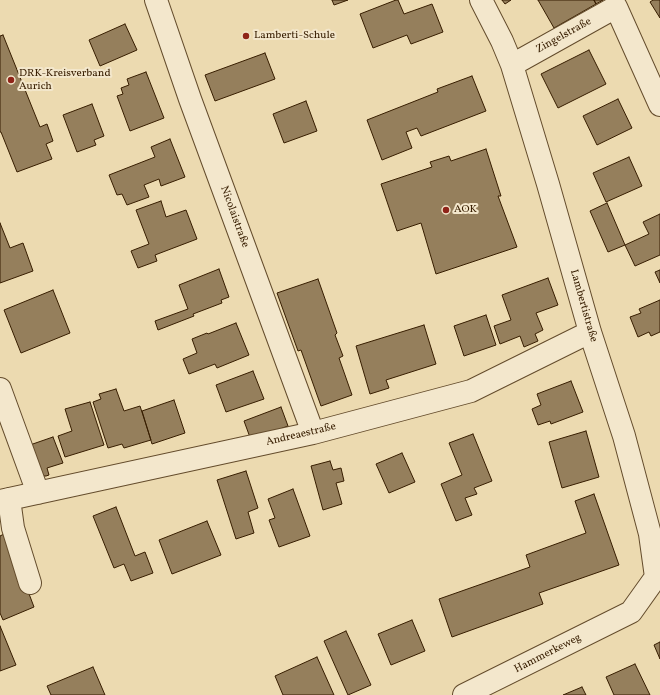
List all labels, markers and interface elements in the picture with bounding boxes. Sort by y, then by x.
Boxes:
street label: Zingelstraße [534,15,594,57]
place label: Lamberti-Schule [254,29,335,43]
marker: Lamberti-Schule [241,31,251,41]
place label: DRK-Kreisverband Aurich [19,67,111,93]
marker: DRK-Kreisverband Aurich [6,75,16,85]
street label: Nicolaistraße [217,184,251,250]
place label: AOK [454,203,477,217]
marker: AOK [441,205,451,215]
street label: Lambertistraße [566,268,600,344]
street label: Andreaestraße [265,421,337,449]
street label: Hammerkeweg [512,631,584,677]

